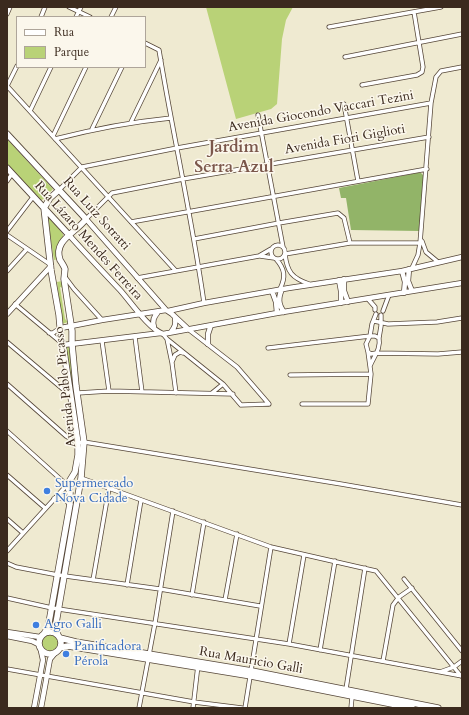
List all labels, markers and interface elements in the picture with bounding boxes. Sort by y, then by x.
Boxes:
legend [16,16,146,68]
text: Rua [54,24,74,40]
text: Parque [54,44,89,60]
street label: Avenida Giocondo Vaccari Tezini [227,88,415,136]
street label: Avenida Fiori Giglioti [284,122,406,158]
district label: Jardim Serra Azul [194,138,274,178]
street label: Rua Luiz Sotratti [59,174,133,254]
street label: Rua Lázaro Mendes Ferreira [31,178,145,304]
street label: Avenida Pablo Picasso [52,326,80,448]
place label: Supermercado Nova Cidade [55,476,133,507]
marker: Supermercado Nova Cidade [42,486,52,496]
place label: Agro Galli [44,617,102,633]
marker: Agro Galli [31,620,41,630]
place label: Panificadora Pérola [74,639,142,670]
street label: Rua Mauricio Galli [198,644,304,678]
marker: Panificadora Pérola [61,649,71,659]

